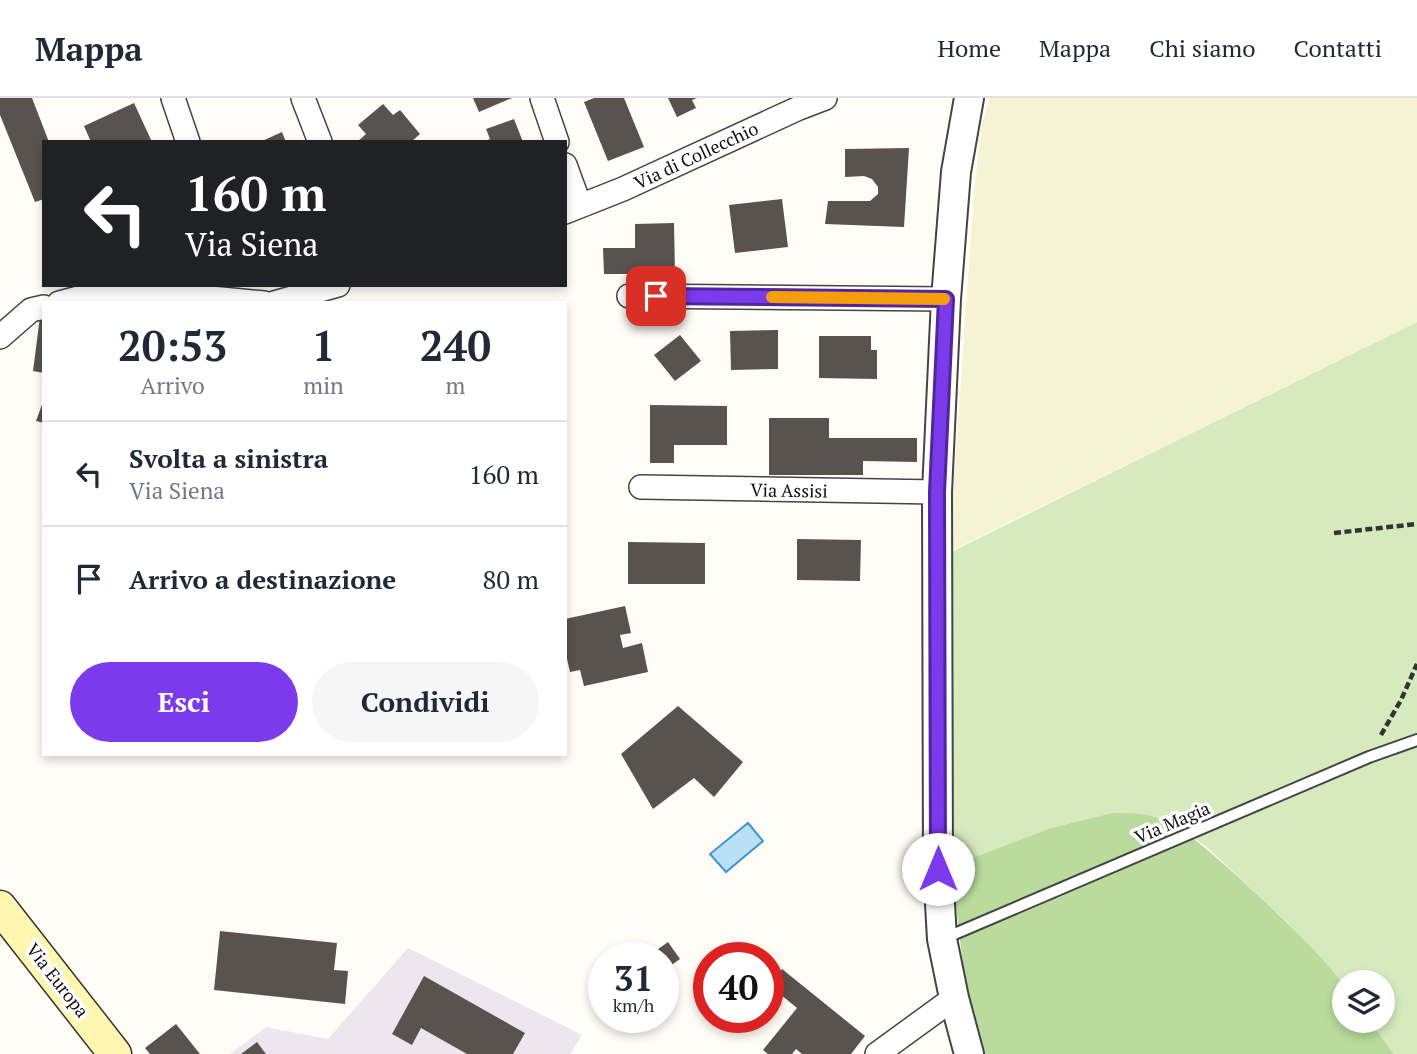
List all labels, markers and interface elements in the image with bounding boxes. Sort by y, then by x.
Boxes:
text: Mappa [35,27,143,70]
text: Home [937,32,1001,64]
text: Mappa [1039,32,1111,64]
text: Chi siamo [1149,32,1256,64]
text: Contatti [1294,32,1382,64]
street label: Via di Collecchio [630,116,762,194]
text: 160 m [185,160,327,225]
icon: left [70,168,161,259]
text: Via Siena [185,223,319,265]
pin [626,266,686,326]
icon: arrive [637,277,675,315]
text: 20:53 [118,317,227,373]
text: 1 [312,317,335,373]
text: 240 [420,317,491,373]
text: Arrivo [141,370,205,401]
text: min [303,370,344,401]
text: m [445,370,465,401]
text: Svolta a sinistra [129,441,328,475]
icon: left [70,455,108,493]
text: 160 m [469,457,539,491]
text: Via Siena [129,475,225,506]
street label: Via Assisi [750,477,828,503]
icon: arrive [70,560,108,598]
text: Arrivo a destinazione [129,562,396,596]
text: 80 m [483,562,539,596]
button: Esci [70,662,298,742]
button: Condividi [312,662,539,742]
street label: Via Magia [1131,795,1213,849]
position arrow [901,832,975,906]
street label: Via Europa [21,938,95,1022]
speed limit sign: 40 [693,942,784,1033]
text: 31 [614,955,653,1001]
map controls [1332,970,1395,1033]
button: layers [1332,970,1395,1033]
text: km/h [613,993,654,1017]

